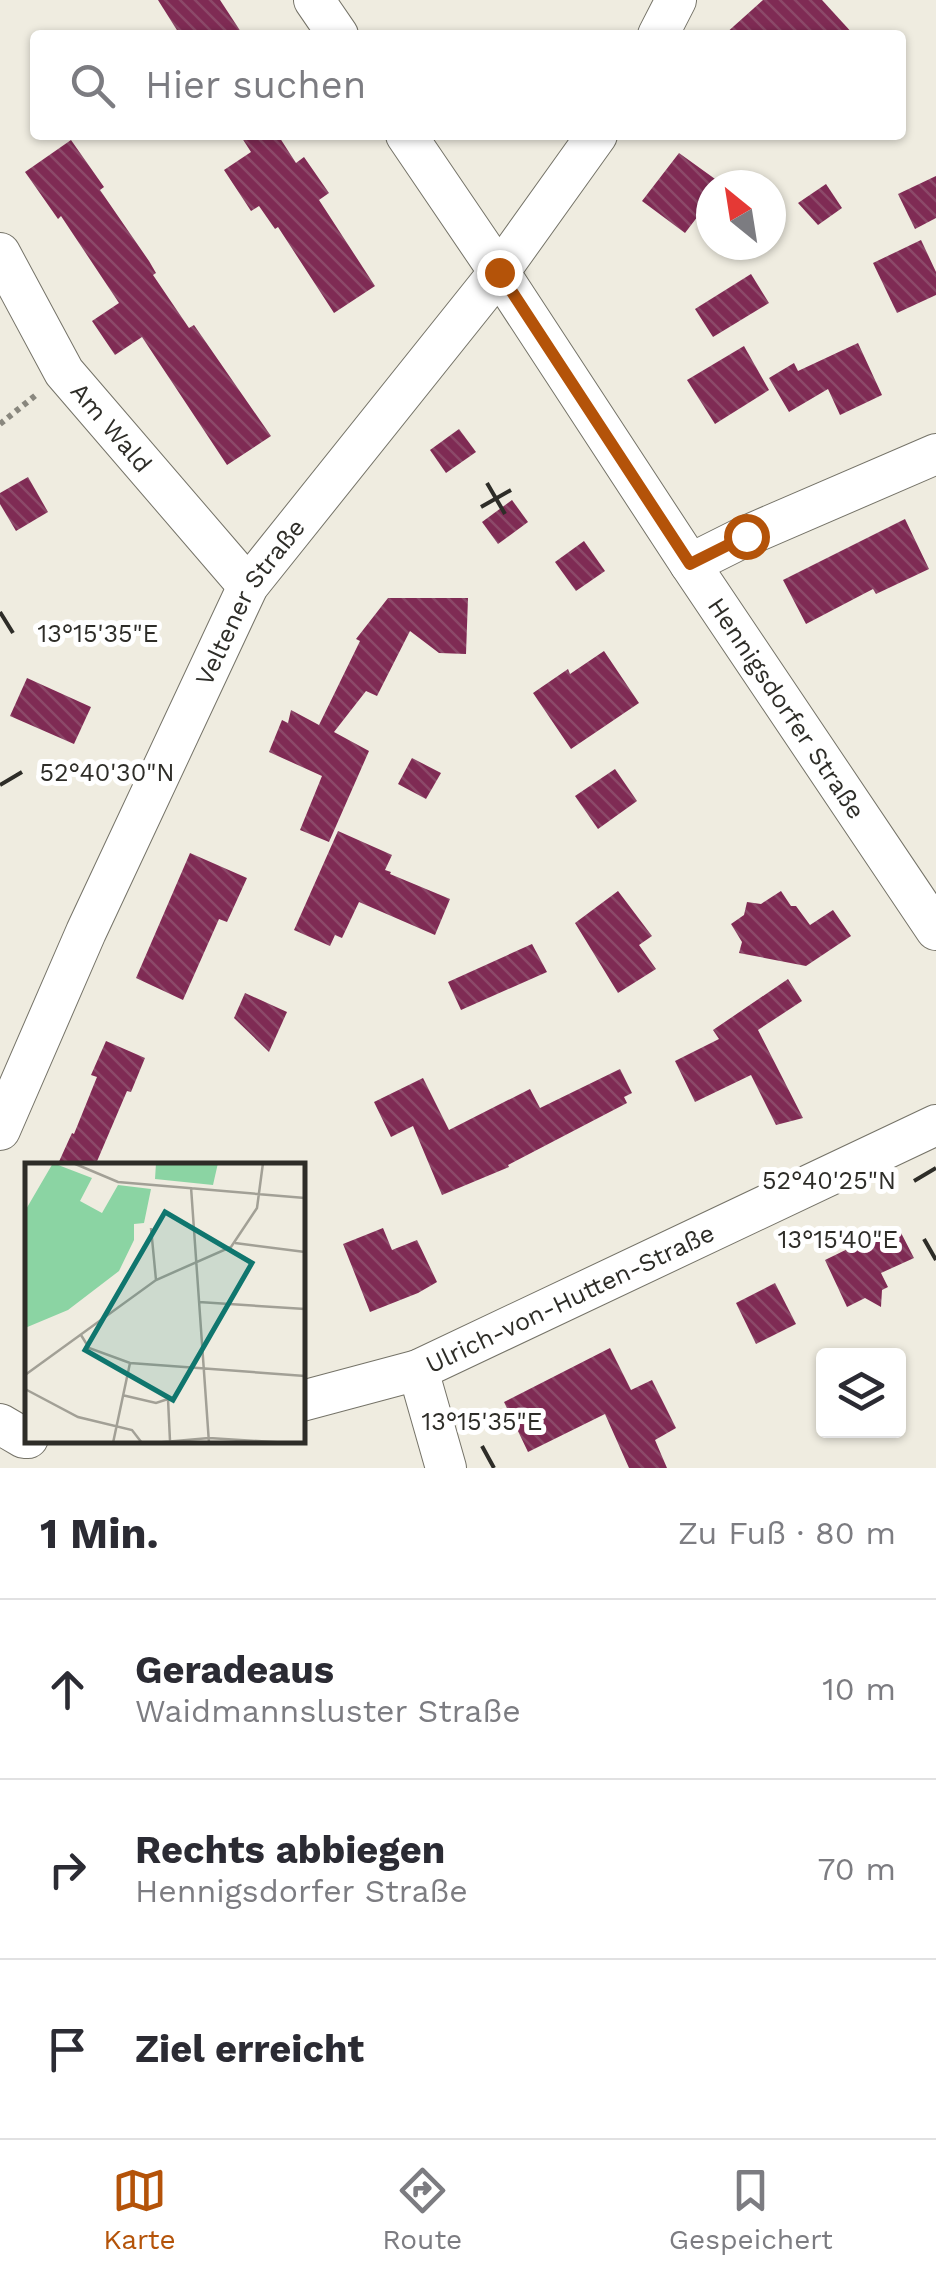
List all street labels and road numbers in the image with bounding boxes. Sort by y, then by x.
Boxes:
street label: Am Wald [65,377,158,478]
street label: Veltener Straße [190,513,311,690]
street label: Hennigsdorfer Straße [702,592,871,824]
street label: Ulrich-von-Hutten-Straße [421,1218,719,1379]

